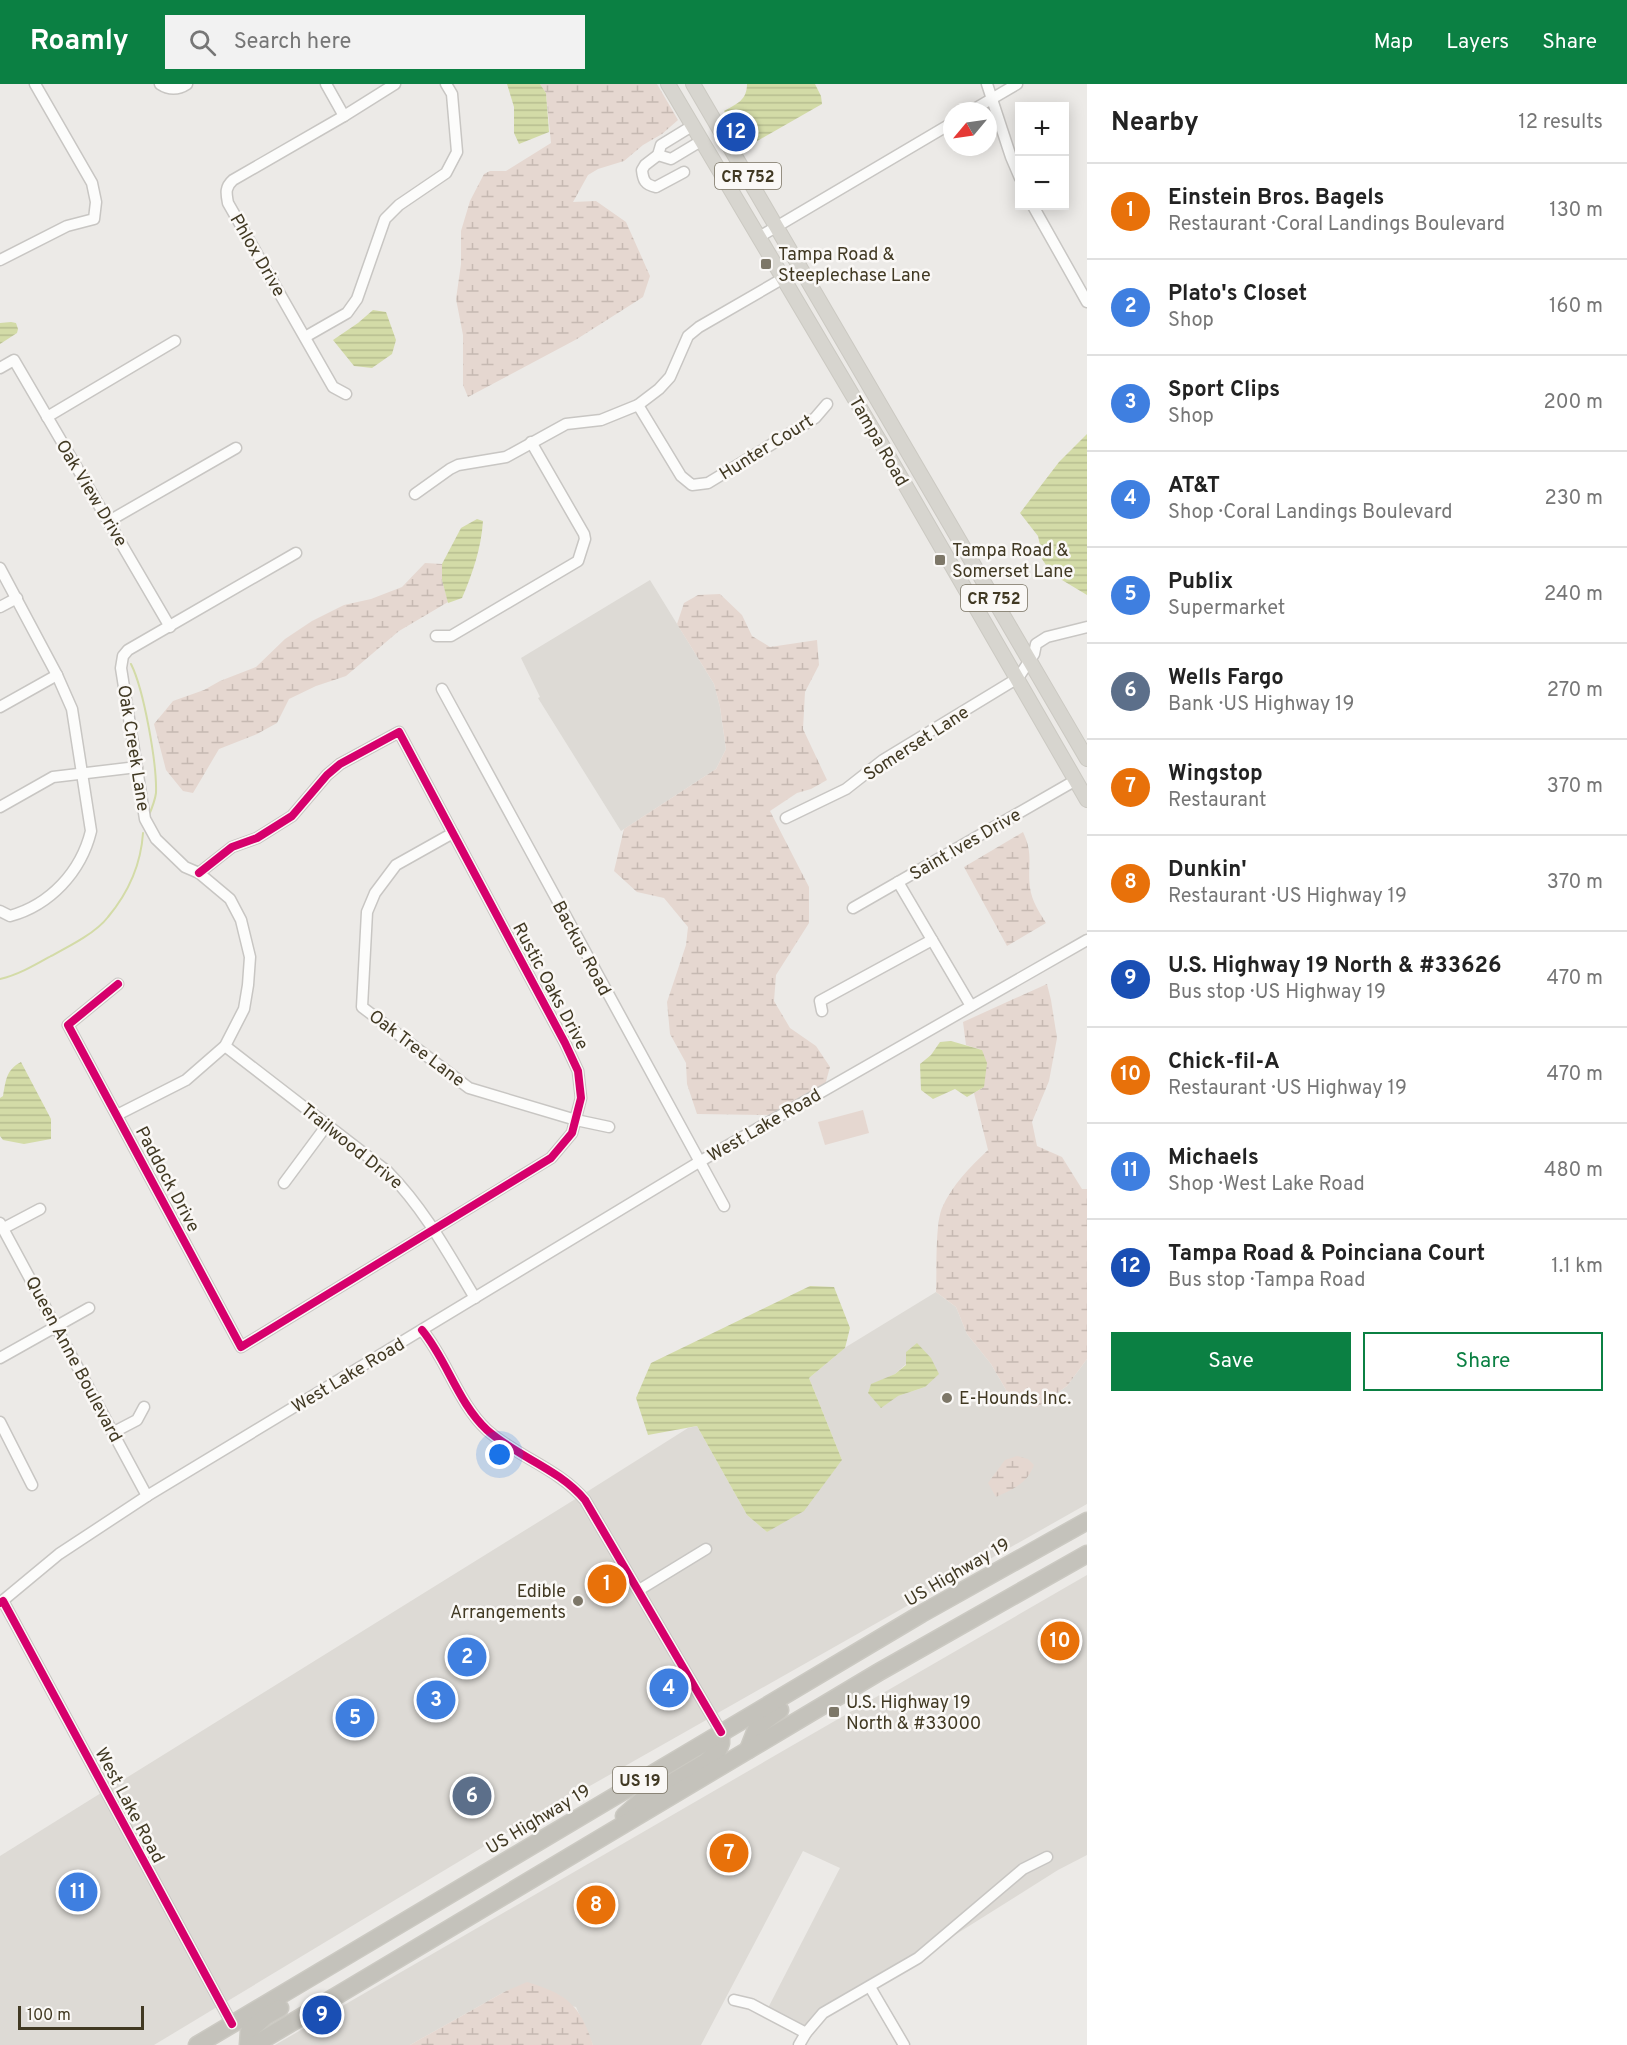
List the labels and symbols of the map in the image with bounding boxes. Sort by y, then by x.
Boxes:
north arrow [943,102,997,156]
pin: 12 [716,110,756,154]
road number: CR 752 [715,163,781,189]
street label: Phlox Drive [224,210,290,301]
place label: Tampa Road & Steeplechase Lane [778,244,931,288]
marker: Tampa Road & Steeplechase Lane [759,257,773,271]
street label: Tampa Road [843,393,913,491]
street label: Hunter Court [716,410,818,486]
street label: Oak View Drive [50,436,132,552]
place label: Tampa Road & Somerset Lane [952,540,1073,584]
marker: Tampa Road & Somerset Lane [933,553,947,567]
road number: CR 752 [961,585,1027,611]
street label: Oak Creek Lane [111,683,154,813]
street label: Somerset Lane [860,702,974,787]
street label: Saint Ives Drive [906,804,1026,886]
street label: Backus Road [546,897,615,1000]
street label: Rustic Oaks Drive [506,919,593,1054]
street label: Oak Tree Lane [363,1006,469,1093]
street label: West Lake Road [704,1084,826,1168]
street label: Trailwood Drive [295,1099,407,1195]
street label: Paddock Drive [129,1123,204,1237]
street label: Queen Anne Boulevard [19,1273,126,1447]
street label: West Lake Road [288,1334,409,1419]
place label: E-Hounds Inc. [959,1388,1071,1411]
marker: E-Hounds Inc. [940,1391,954,1405]
your location [485,1440,514,1469]
street label: US Highway 19 [901,1534,1015,1613]
pin: 1 [588,1562,626,1606]
place label: Edible Arrangements [450,1581,566,1625]
marker: Edible Arrangements [571,1594,585,1608]
pin: 10 [1040,1618,1080,1664]
pin: 2 [448,1634,486,1680]
pin: 4 [650,1666,688,1710]
pin: 3 [416,1678,456,1722]
place label: U.S. Highway 19 North & #33000 [846,1692,981,1736]
pin: 5 [336,1696,374,1740]
marker: U.S. Highway 19 North & #33000 [827,1705,841,1719]
street label: West Lake Road [89,1744,169,1867]
road number: US 19 [613,1767,667,1793]
pin: 6 [452,1774,492,1818]
street label: US Highway 19 [482,1780,595,1861]
pin: 7 [710,1830,748,1876]
pin: 11 [58,1870,98,1914]
pin: 8 [576,1882,616,1928]
pin: 9 [302,1992,342,2038]
scale bar [18,2003,144,2030]

